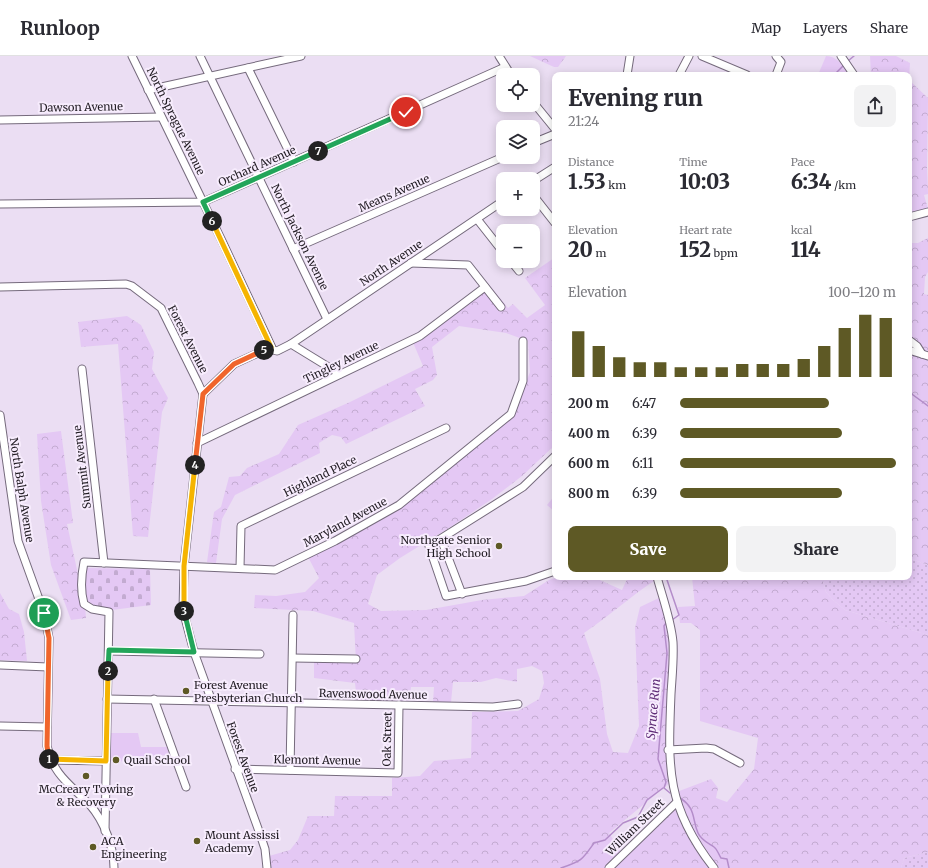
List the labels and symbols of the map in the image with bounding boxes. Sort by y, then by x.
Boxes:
street label: North Sprague Avenue [144,65,208,177]
pin [389,95,423,129]
street label: Dawson Avenue [39,99,123,115]
pin: 7 [308,141,328,161]
street label: Orchard Avenue [216,142,298,189]
street label: Means Avenue [356,171,432,215]
street label: North Jackson Avenue [268,182,332,293]
pin: 6 [202,211,222,231]
street label: North Avenue [357,237,425,289]
street label: Forest Avenue [165,303,211,375]
street label: Tingley Avenue [301,338,381,386]
pin: 5 [254,340,274,360]
street label: Summit Avenue [70,424,94,510]
street label: North Balph Avenue [7,437,37,544]
street label: Highland Place [281,452,359,500]
pin: 4 [185,455,205,475]
street label: Maryland Avenue [301,494,389,550]
place label: Northgate Senior High School [400,533,492,560]
marker: Northgate Senior High School [494,541,504,551]
pin [27,596,61,630]
pin: 3 [174,601,194,621]
pin: 2 [98,661,118,681]
place label: Forest Avenue Presbyterian Church [194,678,303,705]
water label: Spruce Run [643,678,663,740]
marker: Forest Avenue Presbyterian Church [181,686,191,696]
street label: Ravenswood Avenue [319,686,428,702]
street label: Oak Street [380,711,394,767]
street label: Forest Avenue [224,720,262,794]
pin: 1 [39,749,59,769]
street label: Klemont Avenue [273,752,361,768]
place label: Quail School [124,753,191,767]
marker: Quail School [111,755,121,765]
marker: McCreary Towing & Recovery [81,771,91,781]
place label: McCreary Towing & Recovery [39,782,134,809]
street label: William Street [602,795,668,859]
place label: Mount Assissi Academy [204,828,280,855]
place label: ACA Engineering [100,834,167,861]
marker: Mount Assissi Academy [192,836,202,846]
marker: ACA Engineering [88,842,98,852]

